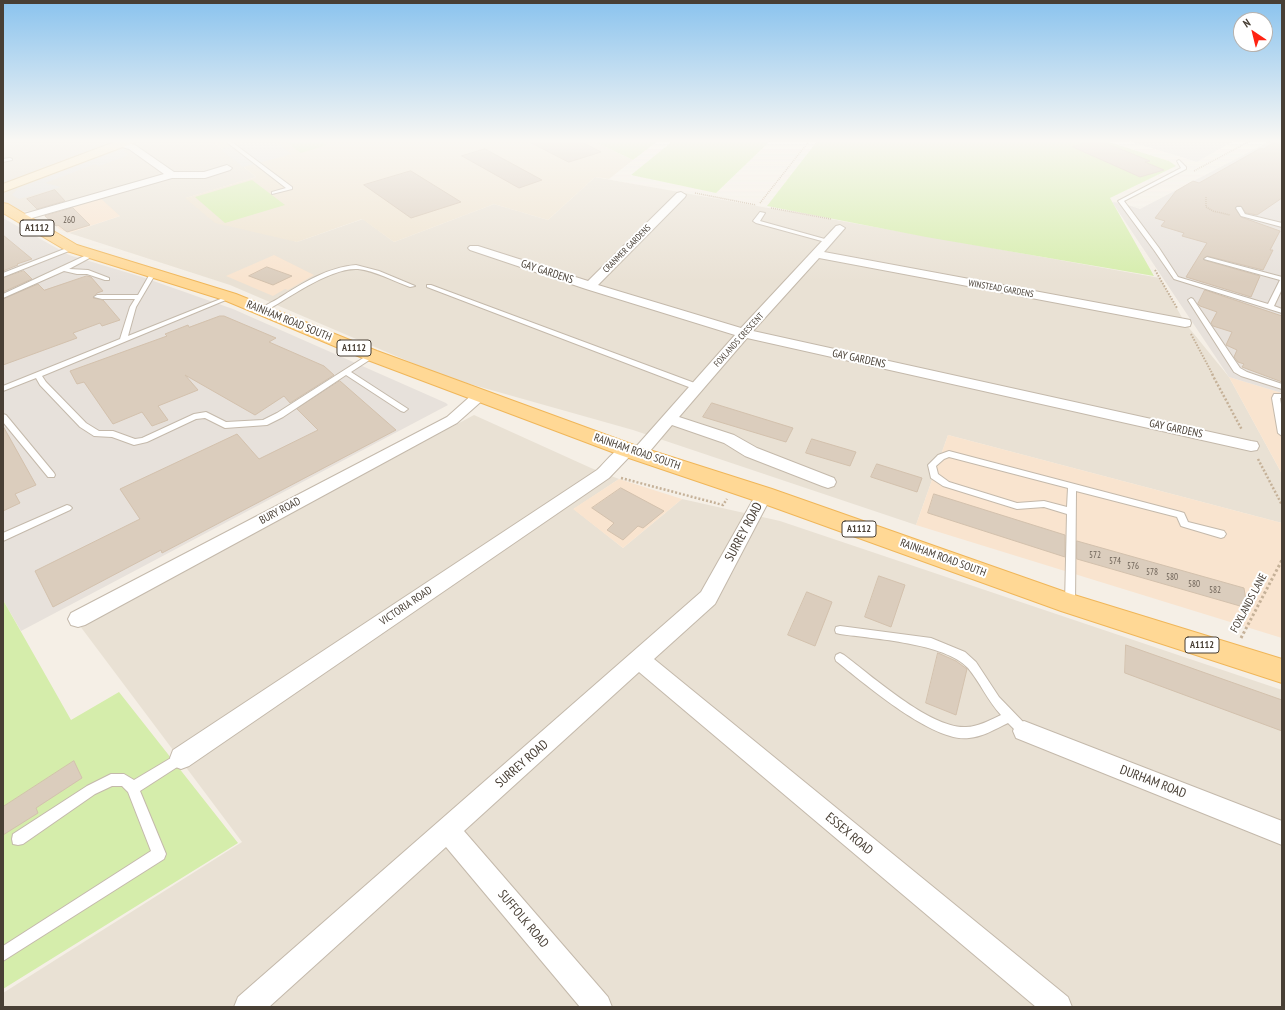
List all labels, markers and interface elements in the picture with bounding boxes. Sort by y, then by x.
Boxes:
north arrow [1233,12,1273,52]
text: N [1240,16,1253,30]
house number: 260 [63,215,75,225]
road number: A1112 [20,220,54,236]
street label: CRANMER GARDENS [601,223,653,275]
street label: GAY GARDENS [519,257,575,287]
street label: WINSTEAD GARDENS [968,278,1034,300]
street label: RAINHAM ROAD SOUTH [245,298,333,344]
street label: FOXLANDS CRESCENT [712,311,766,369]
road number: A1112 [337,340,371,356]
street label: GAY GARDENS [831,347,887,371]
street label: GAY GARDENS [1148,417,1204,441]
street label: RAINHAM ROAD SOUTH [592,431,682,473]
street label: BURY ROAD [257,495,303,527]
street label: SURREY ROAD [722,500,766,564]
road number: A1112 [842,521,876,537]
street label: RAINHAM ROAD SOUTH [898,536,988,580]
house number: 572 [1089,550,1101,560]
house number: 574 [1109,556,1121,566]
house number: 576 [1127,561,1139,571]
house number: 578 [1146,567,1158,577]
street label: FOXLANDS LANE [1228,571,1270,635]
house number: 580 [1166,572,1178,582]
house number: 580 [1188,579,1200,589]
street label: VICTORIA ROAD [377,584,435,628]
house number: 582 [1209,585,1221,595]
road number: A1112 [1185,637,1219,653]
street label: SURREY ROAD [492,737,552,791]
street label: DURHAM ROAD [1118,762,1188,802]
street label: ESSEX ROAD [822,810,876,858]
street label: SUFFOLK ROAD [494,887,552,951]

